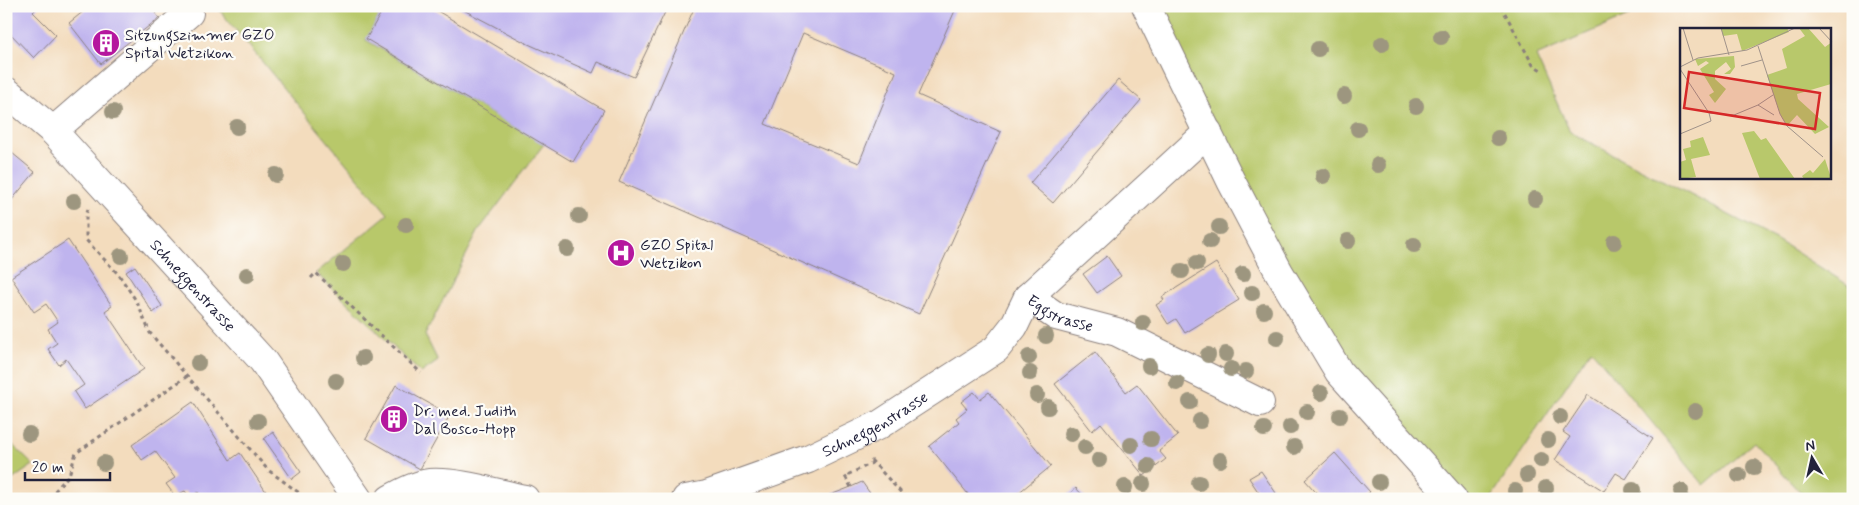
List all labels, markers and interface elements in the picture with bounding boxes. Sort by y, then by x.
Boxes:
place label: Sitzungszimmer GZO Spital Wetzikon [125,25,274,64]
building icon: Sitzungszimmer GZO Spital Wetzikon [91,28,121,58]
inset map [1680,28,1832,179]
street label: Schneggenstrasse [145,235,240,337]
place label: GZO Spital Wetzikon [640,235,713,274]
hospital icon: GZO Spital Wetzikon [606,238,636,268]
street label: Eggstrasse [1023,290,1095,337]
street label: Schneggenstrasse [819,387,932,463]
place label: Dr. med. Judith Dal Bosco-Hopp [413,401,516,440]
building icon: Dr. med. Judith Dal Bosco-Hopp [379,404,409,434]
north arrow [1786,432,1836,482]
text: N [1804,437,1816,456]
scale bar [25,450,110,482]
text: 20 m [32,458,64,478]

